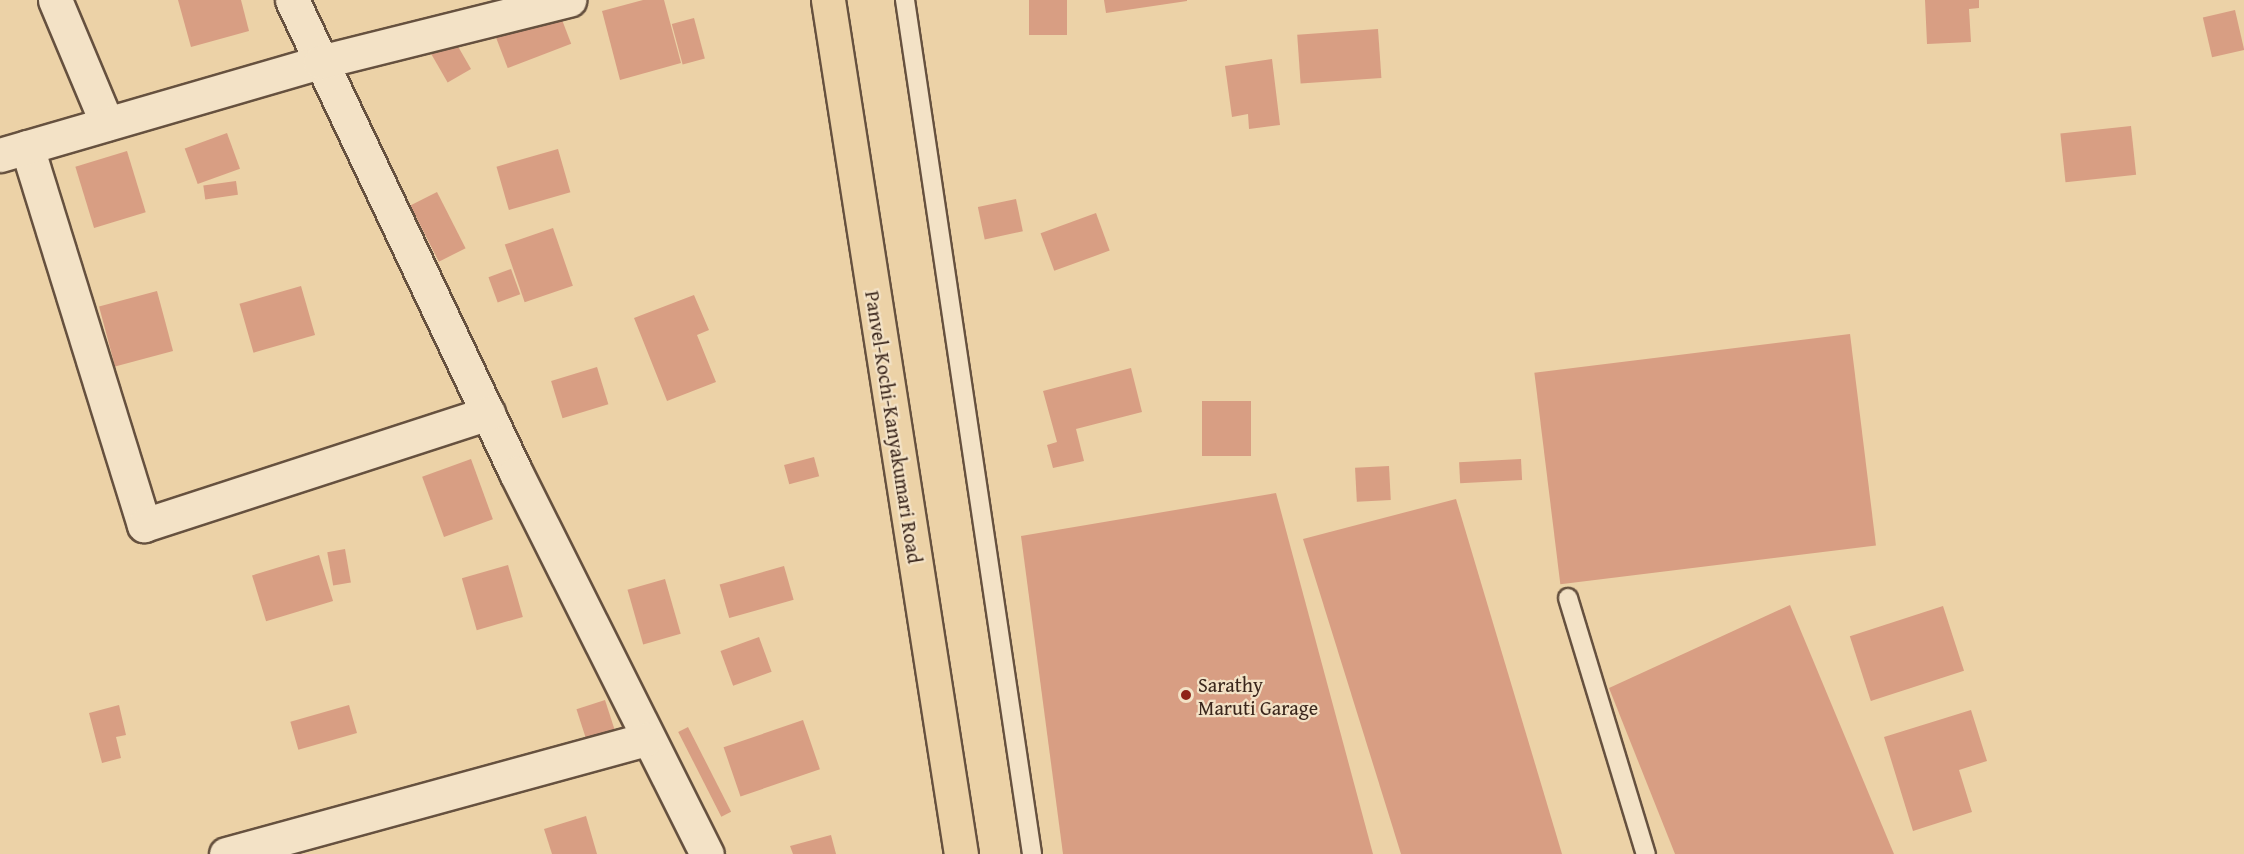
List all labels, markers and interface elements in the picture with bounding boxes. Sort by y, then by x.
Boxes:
street label: Panvel-Kochi-Kanyakumari Road [861,289,927,565]
place label: Sarathy Maruti Garage [1198,672,1318,719]
marker: Sarathy Maruti Garage [1179,688,1193,702]

